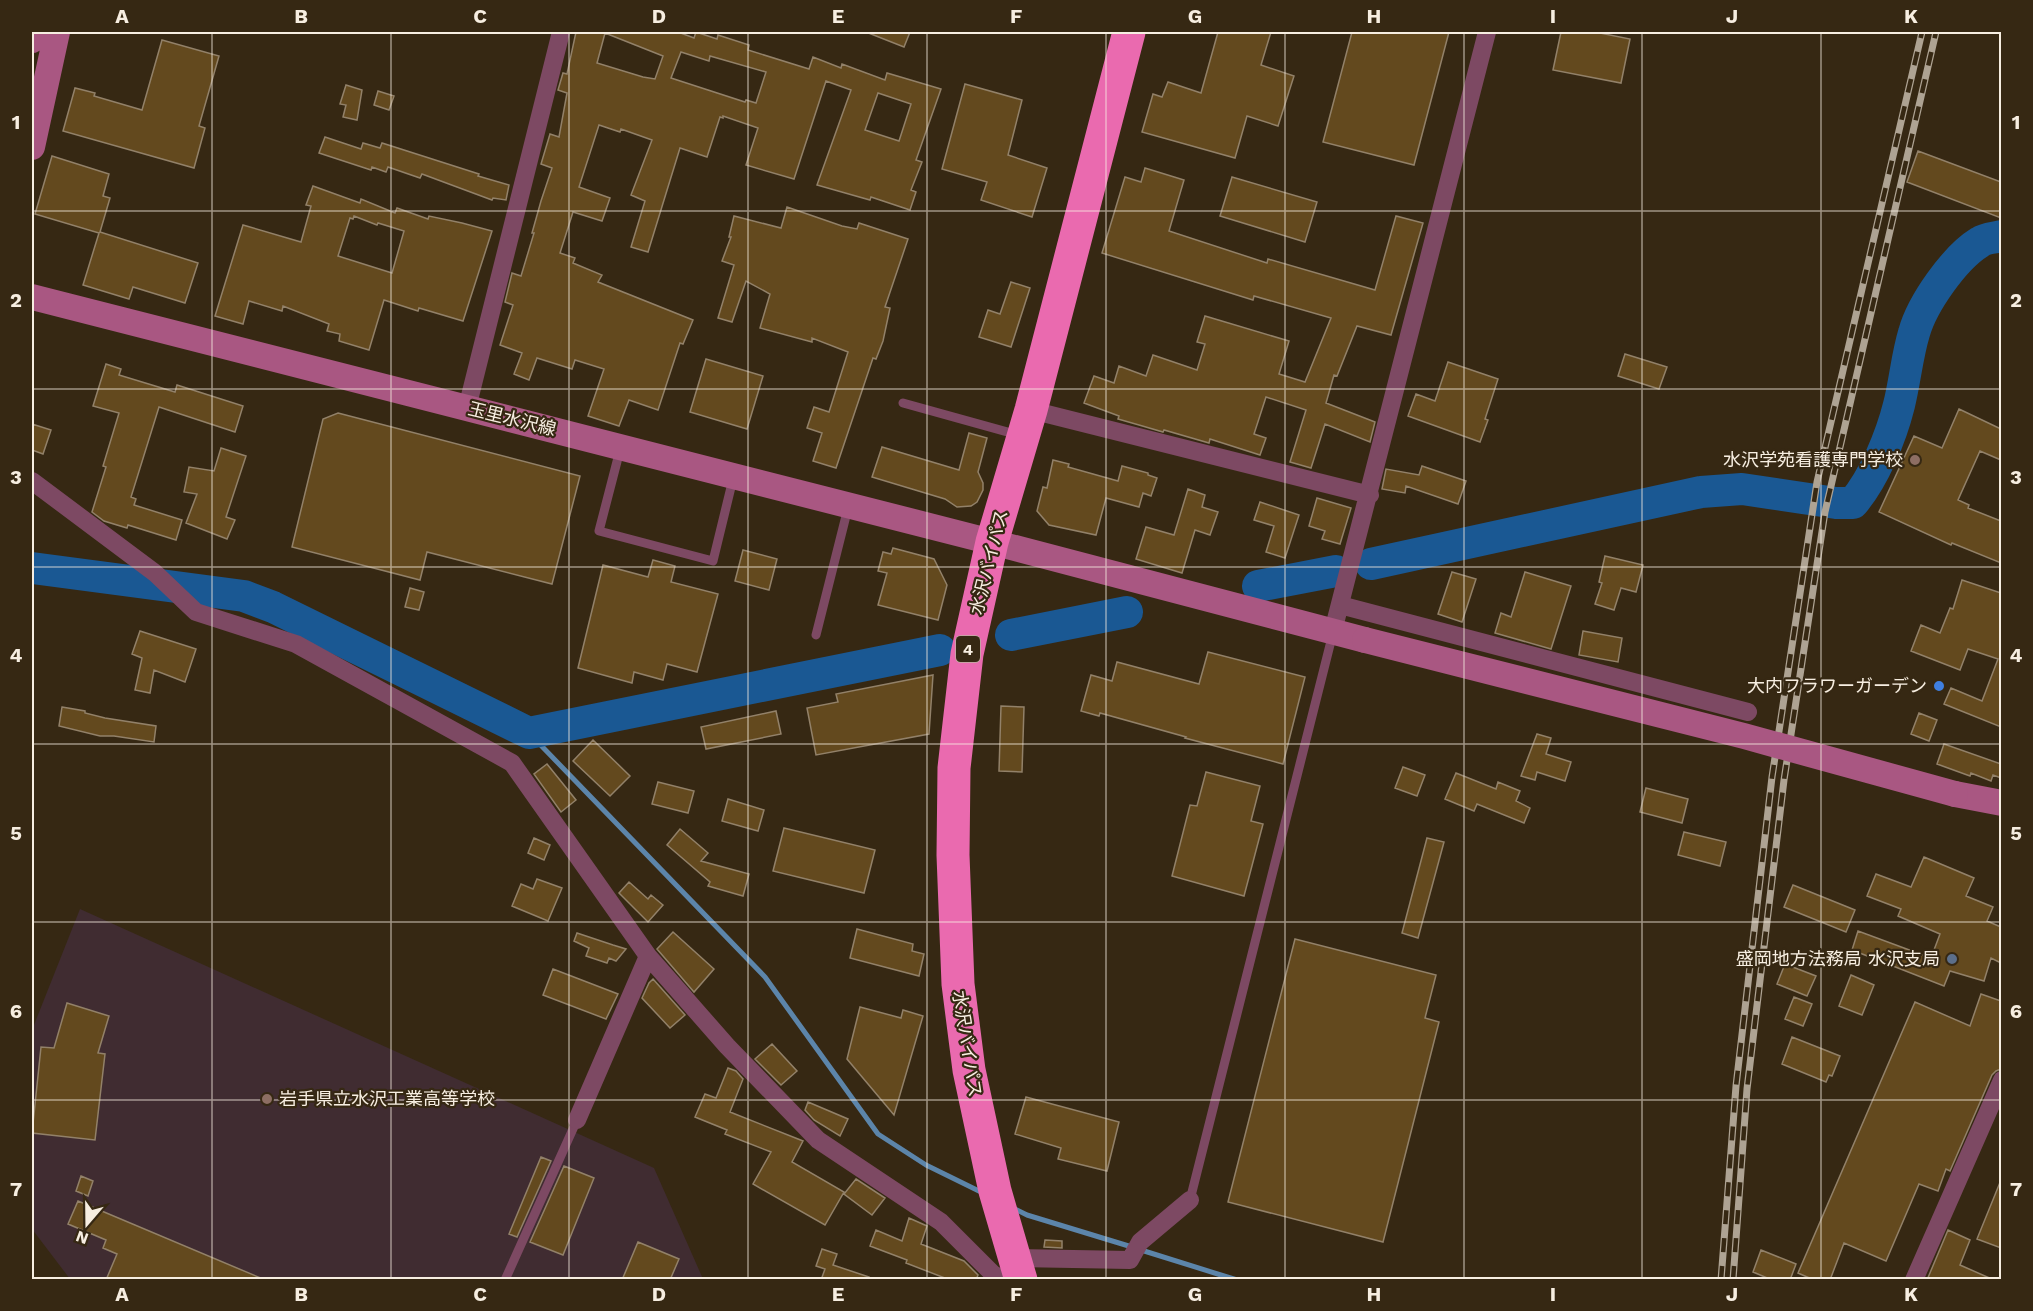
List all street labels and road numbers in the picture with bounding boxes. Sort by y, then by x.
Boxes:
street label: 玉里水沢線 [466,397,558,440]
street label: 水沢バイパス [965,507,1012,617]
road number: 4 [956,636,980,662]
street label: 水沢バイパス [949,989,986,1099]

